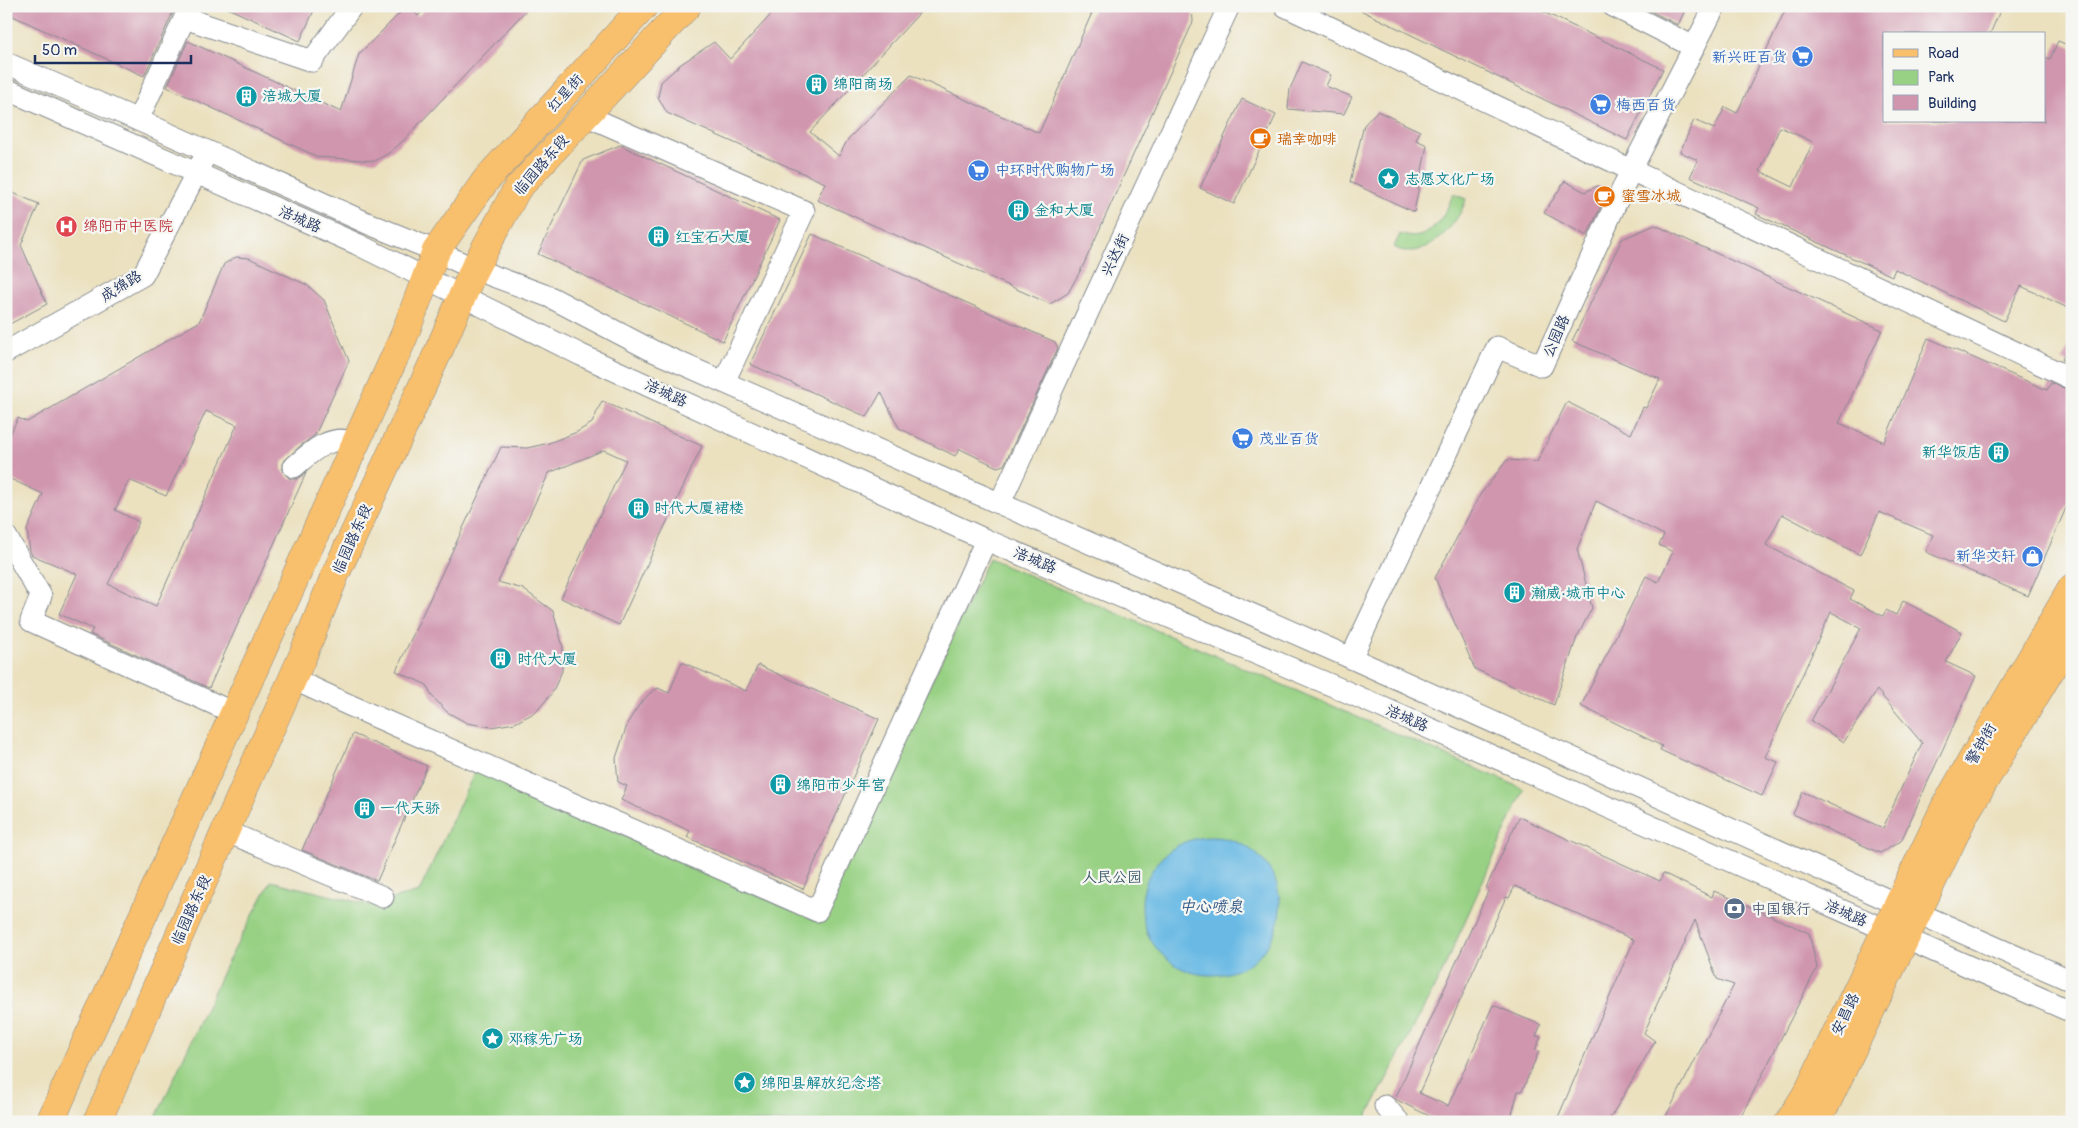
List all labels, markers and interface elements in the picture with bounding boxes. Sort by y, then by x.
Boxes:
scale bar [35,32,191,64]
legend [1883,32,2046,122]
text: 50 m [42,41,77,60]
text: Road [1928,44,1959,63]
supermarket icon: 新兴旺百货 [1791,45,1815,69]
place label: 新兴旺百货 [1712,48,1787,67]
text: Park [1928,68,1955,87]
street label: 红星街 [543,70,587,116]
building icon: 绵阳商场 [805,72,829,96]
place label: 绵阳商场 [833,75,893,94]
building icon: 涪城大厦 [234,84,258,108]
place label: 涪城大厦 [262,87,322,106]
supermarket icon: 梅西百货 [1588,93,1612,117]
text: Building [1928,94,1976,113]
place label: 梅西百货 [1616,96,1676,115]
cafe icon: 瑞幸咖啡 [1249,127,1273,151]
place label: 瑞幸咖啡 [1277,130,1337,149]
street label: 临园路东段 [510,131,573,200]
supermarket icon: 中环时代购物广场 [967,158,991,182]
place label: 中环时代购物广场 [995,161,1115,180]
place icon: 志愿文化广场 [1377,167,1401,191]
place label: 志愿文化广场 [1405,170,1495,189]
cafe icon: 蜜雪冰城 [1593,184,1617,208]
place label: 蜜雪冰城 [1621,187,1681,206]
building icon: 金和大厦 [1006,198,1030,222]
place label: 金和大厦 [1034,201,1094,220]
street label: 涪城路 [275,202,324,237]
hospital icon: 绵阳市中医院 [55,214,79,238]
place label: 绵阳市中医院 [83,217,173,236]
building icon: 红宝石大厦 [647,225,671,249]
place label: 红宝石大厦 [675,228,750,247]
street label: 兴达街 [1097,231,1134,280]
street label: 成绵路 [97,266,145,306]
street label: 公园路 [1539,312,1574,361]
street label: 涪城路 [641,375,690,412]
supermarket icon: 茂业百货 [1231,427,1255,451]
place label: 茂业百货 [1259,430,1319,449]
building icon: 新华饭店 [1986,440,2010,464]
place label: 新华饭店 [1922,443,1982,462]
building icon: 时代大厦裙楼 [626,496,650,520]
place label: 时代大厦裙楼 [654,499,744,518]
street label: 临园路东段 [329,501,376,577]
street label: 涪城路 [1010,543,1059,578]
shop icon: 新华文轩 [2020,544,2044,568]
place label: 新华文轩 [1956,547,2016,566]
building icon: 瀚威·城市中心 [1503,581,1527,605]
place label: 瀚威·城市中心 [1531,584,1626,603]
building icon: 时代大厦 [489,647,513,671]
place label: 时代大厦 [517,650,577,669]
street label: 涪城路 [1382,701,1431,736]
street label: 警钟街 [1962,720,2001,768]
building icon: 绵阳市少年宫 [768,773,792,797]
place label: 绵阳市少年宫 [796,776,886,795]
building icon: 一代天骄 [352,796,376,820]
place label: 一代天骄 [380,799,440,818]
park label: 人民公园 [1082,868,1142,887]
street label: 临园路东段 [168,872,215,948]
street label: 涪城路 [1821,896,1870,931]
water label: 中心喷泉 [1179,897,1243,917]
bank icon: 中国银行 [1723,897,1747,921]
place label: 中国银行 [1751,900,1811,919]
street label: 安昌路 [1827,990,1864,1039]
place icon: 邓稼先广场 [480,1027,504,1051]
place label: 邓稼先广场 [508,1030,583,1049]
place icon: 绵阳县解放纪念塔 [733,1071,757,1095]
place label: 绵阳县解放纪念塔 [761,1074,881,1093]

